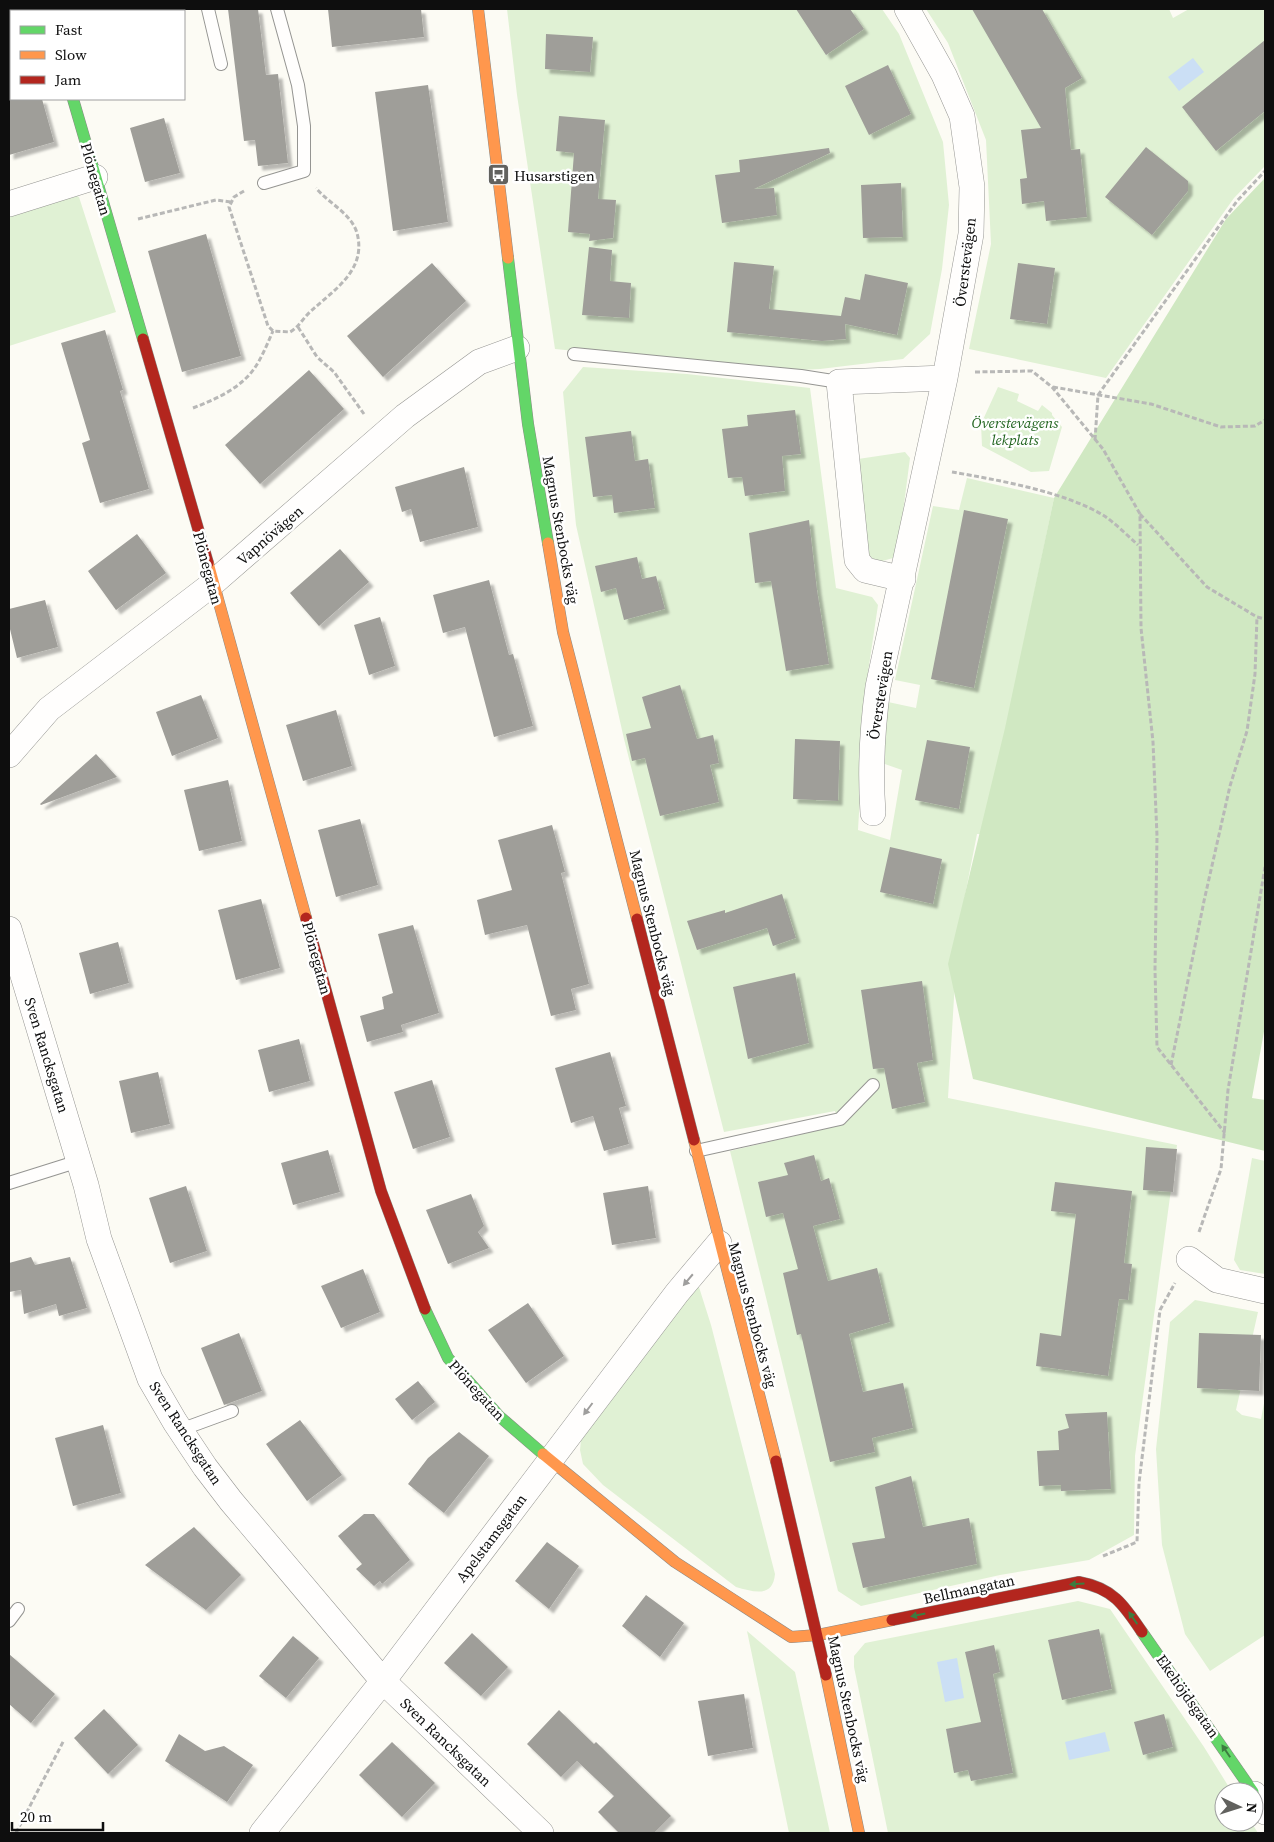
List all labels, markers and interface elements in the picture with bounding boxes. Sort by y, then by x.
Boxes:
legend [10,10,185,100]
text: Fast [55,19,82,40]
text: Slow [55,44,87,65]
text: Jam [54,69,82,90]
street label: Plönegatan [76,140,116,218]
bus stop icon: Husarstigen [486,163,510,187]
place label: Husarstigen [514,165,595,186]
street label: Överstevägen [949,216,981,308]
park label: Överstevägens lekplats [971,412,1059,450]
street label: Magnus Stenbocks väg [538,454,584,606]
street label: Vapnövägen [232,500,308,570]
street label: Plönegatan [188,529,228,607]
street label: Överstevägen [863,649,897,741]
street label: Magnus Stenbocks väg [625,848,681,999]
street label: Plönegatan [297,919,337,997]
street label: Sven Rancksgatan [19,995,75,1115]
street label: Magnus Stenbocks väg [723,1240,783,1390]
one-way arrow [682,1273,693,1286]
street label: Plönegatan [444,1355,510,1425]
street label: Sven Rancksgatan [145,1377,227,1489]
one-way arrow [583,1402,594,1415]
street label: Apelstamsgatan [451,1489,531,1587]
street label: Bellmangatan [921,1569,1017,1609]
one-way arrow [1069,1580,1085,1588]
one-way arrow [911,1611,926,1619]
one-way arrow [1128,1611,1138,1625]
street label: Magnus Stenbocks väg [823,1633,875,1785]
street label: Ekehöjdsgatan [1151,1650,1225,1742]
street label: Sven Rancksgatan [396,1693,496,1791]
one-way arrow [1221,1744,1231,1758]
north arrow [1214,1782,1264,1832]
scale bar [12,1800,104,1832]
text: N [1242,1802,1262,1814]
text: 20 m [20,1806,52,1827]

